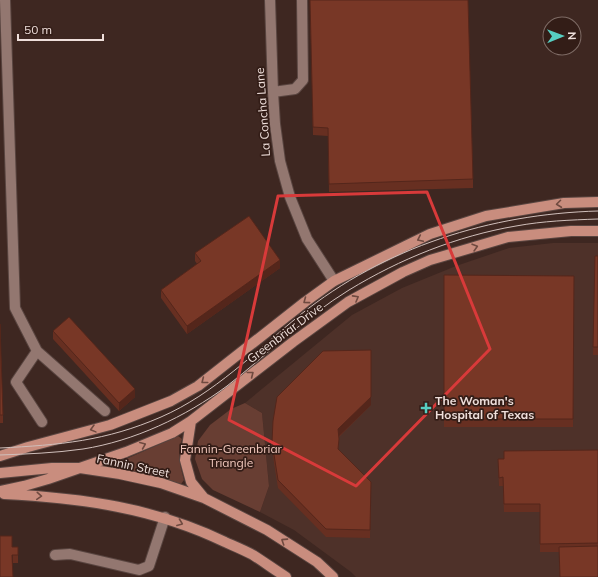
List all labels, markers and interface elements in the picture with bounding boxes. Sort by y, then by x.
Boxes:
scale bar [18,16,103,42]
north arrow [542,16,582,56]
text: 50 m [24,22,52,37]
text: N [565,32,579,40]
street label: La Concha Lane [252,67,273,157]
one-way arrow [556,199,562,208]
one-way arrow [417,234,424,242]
one-way arrow [472,243,479,252]
one-way arrow [352,295,359,302]
one-way arrow [304,296,311,303]
street label: Greenbriar Drive [244,299,326,366]
one-way arrow [247,372,254,379]
one-way arrow [202,377,209,384]
place label: The Woman's Hospital of Texas [435,393,534,422]
marker: The Woman's Hospital of Texas [420,402,432,414]
one-way arrow [90,425,96,433]
park label: Fannin-Greenbriar Triangle [180,441,283,470]
one-way arrow [139,442,147,450]
street label: Fannin Street [95,450,171,481]
one-way arrow [36,492,42,500]
one-way arrow [176,518,183,526]
one-way arrow [281,538,288,545]

